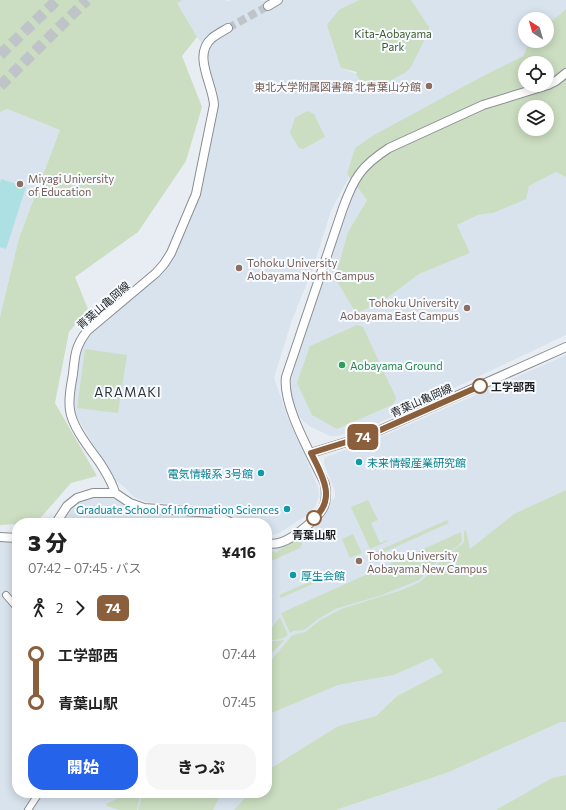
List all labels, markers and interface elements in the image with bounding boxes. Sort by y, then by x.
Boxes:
north arrow [518,12,554,48]
map controls [518,12,554,136]
park label: Kita-Aobayama Park [354,27,432,53]
button: locate [518,56,554,92]
place label: 東北大学附属図書館 北青葉山分館 [254,80,421,93]
marker: 東北大学附属図書館 北青葉山分館 [424,81,434,91]
button: layers [518,100,554,136]
place label: Miyagi University of Education [28,172,115,198]
marker: Miyagi University of Education [15,179,25,189]
place label: Tohoku University Aobayama North Campus [247,256,375,282]
marker: Tohoku University Aobayama North Campus [234,263,244,273]
street label: 青葉山亀岡線 [74,278,132,332]
place label: Tohoku University Aobayama East Campus [340,296,459,322]
marker: Tohoku University Aobayama East Campus [462,303,472,313]
place label: Aobayama Ground [350,359,442,372]
marker: Aobayama Ground [337,360,347,370]
marker: 工学部西 [472,378,488,394]
place label: 工学部西 [491,380,535,393]
street label: 青葉山亀岡線 [388,381,454,419]
district label: ARAMAKI [94,384,162,400]
line badge: 74 [345,424,381,450]
text: 74 [355,428,371,445]
place label: 未来情報産業研究館 [367,456,466,469]
marker: 未来情報産業研究館 [354,457,364,467]
place label: 電気情報系 3号館 [168,467,253,480]
marker: 電気情報系 3号館 [256,468,266,478]
place label: Graduate School of Information Sciences [76,503,279,516]
marker: Graduate School of Information Sciences [282,504,292,514]
marker: 青葉山駅 [306,510,322,526]
place label: 青葉山駅 [292,528,336,541]
text: 3 分 [28,529,67,556]
text: ¥416 [221,543,256,561]
place label: Tohoku University Aobayama New Campus [367,549,487,575]
marker: Tohoku University Aobayama New Campus [354,556,364,566]
text: 07:42 – 07:45 · バス [28,560,142,576]
place label: 厚生会館 [301,569,345,582]
marker: 厚生会館 [288,570,298,580]
icon: walk [28,597,50,619]
icon: forward [69,597,91,619]
text: 74 [105,599,121,616]
text: 2 [56,600,63,616]
text: 工学部西 [58,646,118,664]
text: 07:44 [222,646,256,662]
text: 青葉山駅 [58,694,118,712]
text: 07:45 [222,694,256,710]
button: 開始 [28,744,138,790]
button: きっぷ [146,744,256,790]

